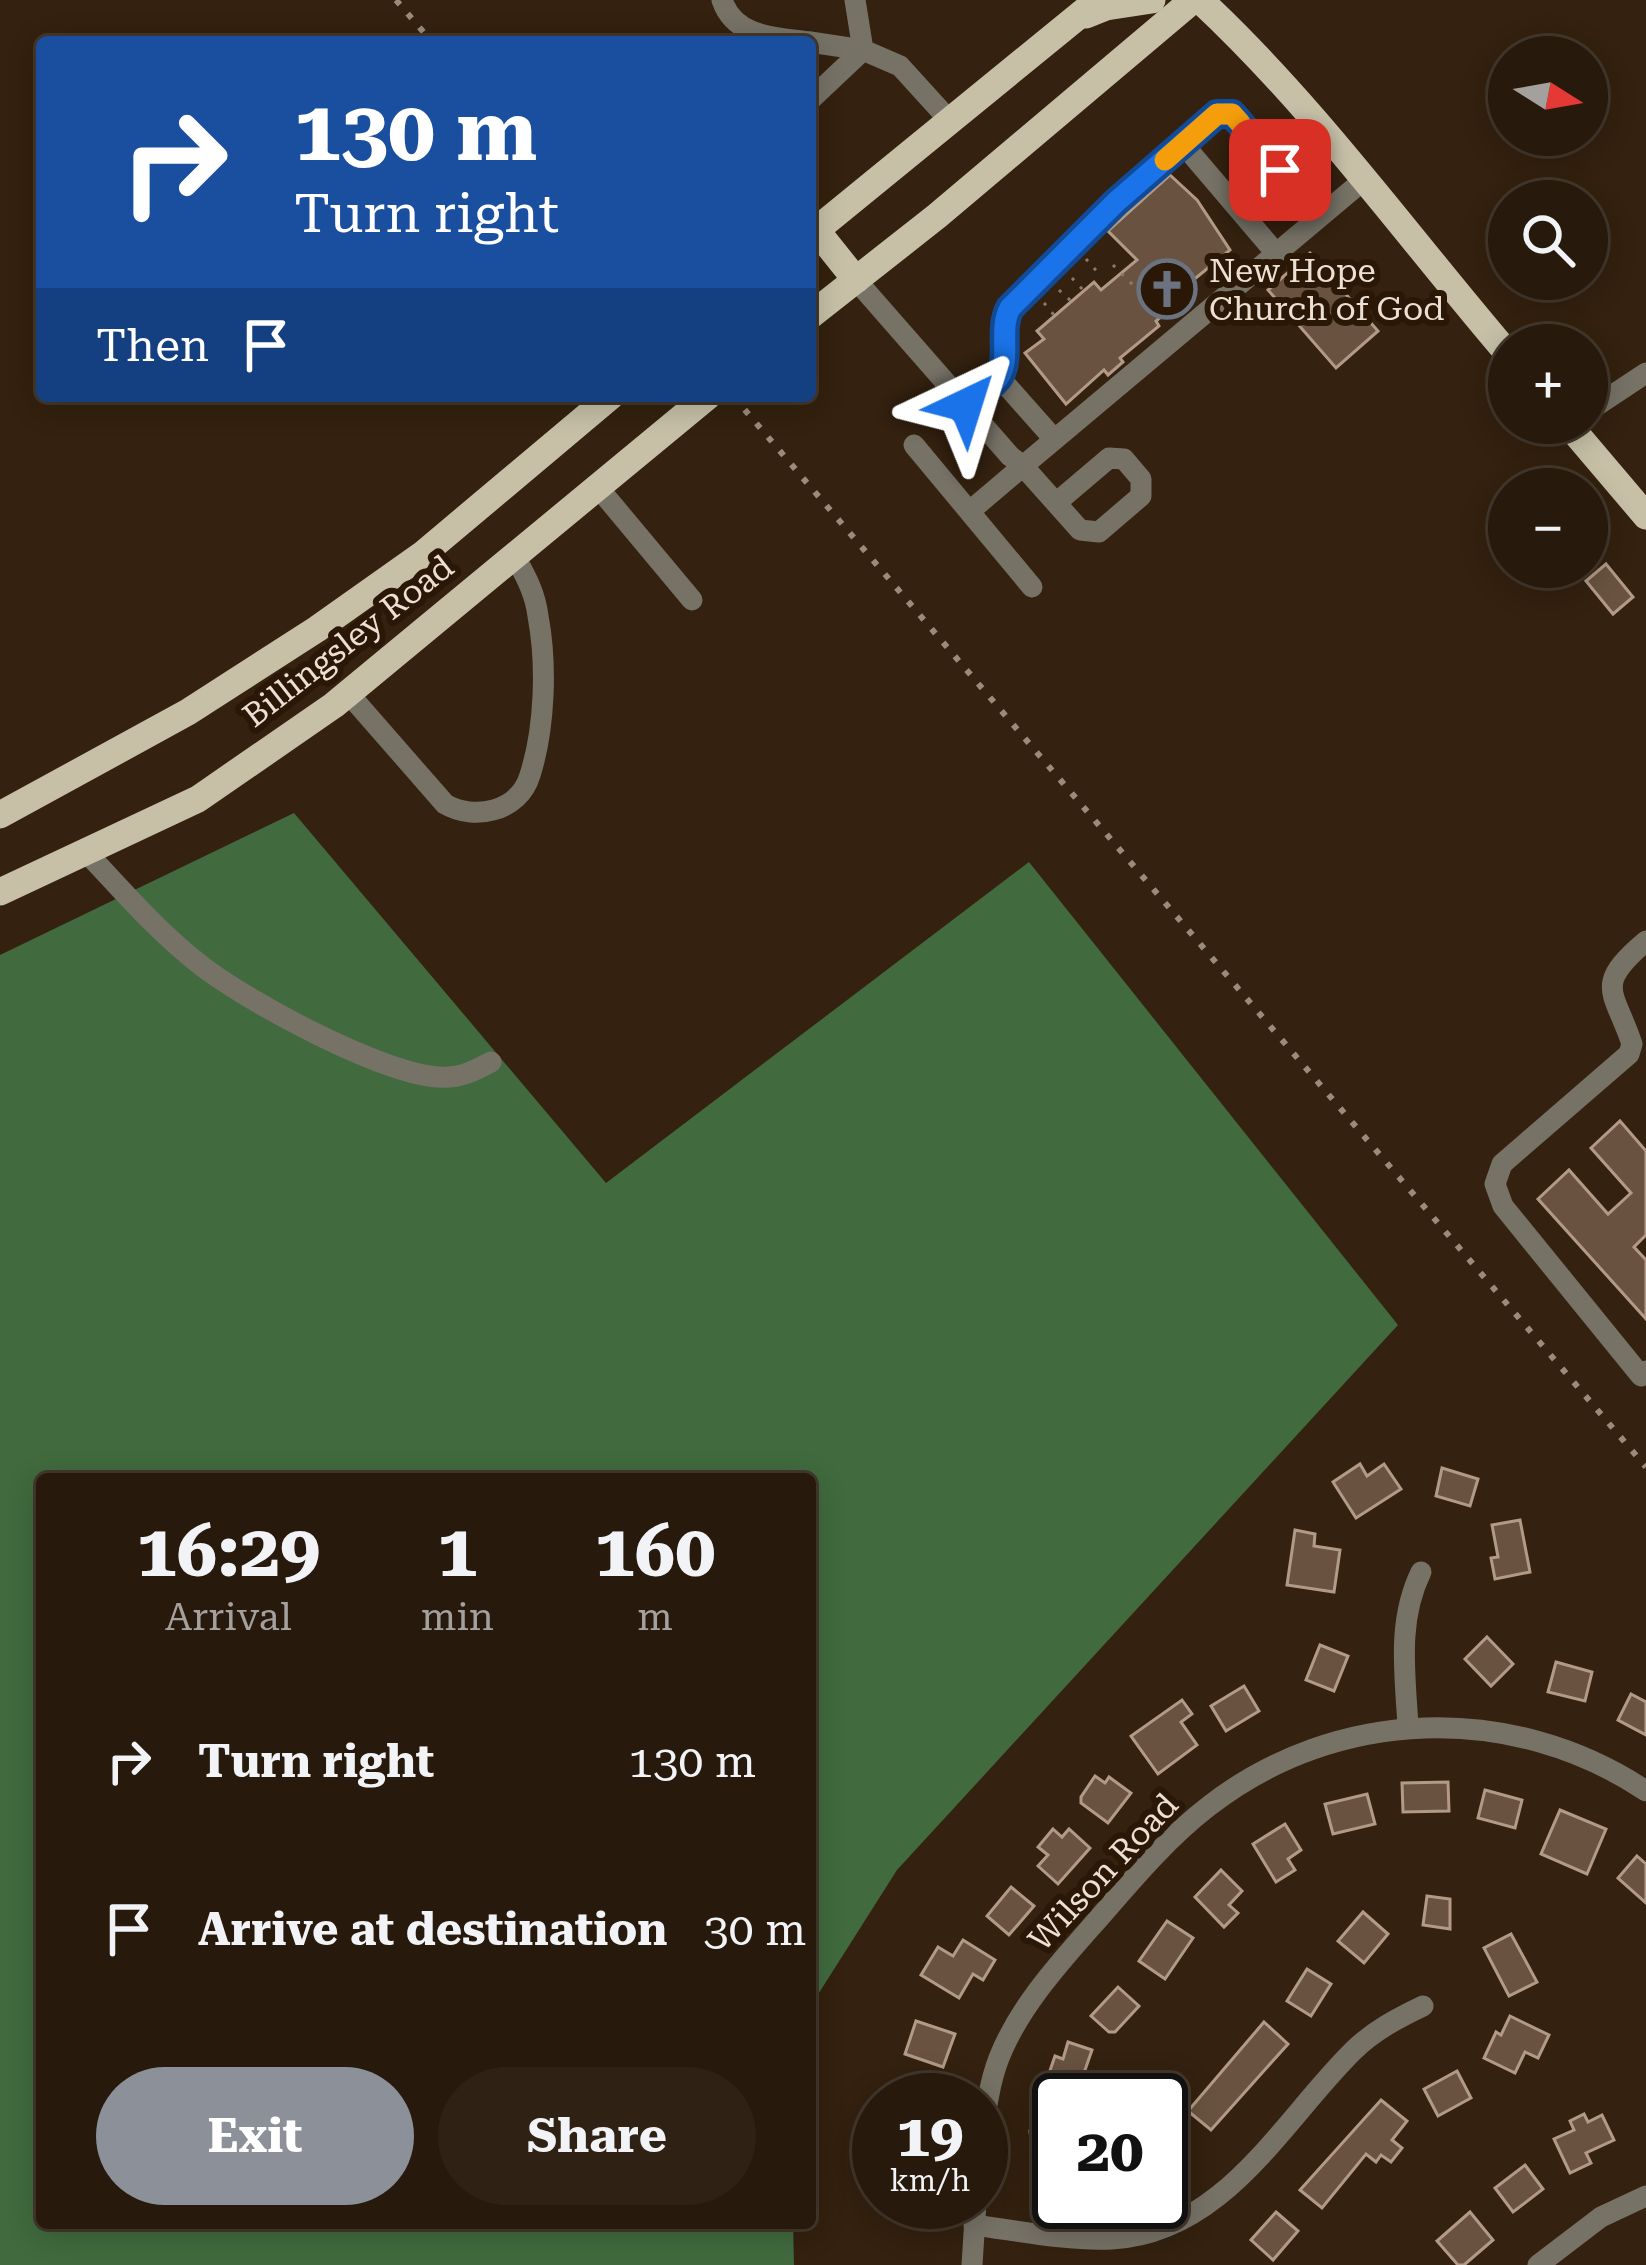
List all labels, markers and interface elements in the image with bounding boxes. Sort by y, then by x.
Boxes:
north arrow [1488,36,1608,156]
map controls [1488,36,1608,588]
text: 130 m [294,82,537,180]
icon: right [96,84,252,240]
pin [1229,119,1331,221]
icon: arrive [1247,137,1313,203]
button: search [1488,180,1608,300]
text: Turn right [294,182,559,245]
place label: New Hope Church of God [1209,251,1444,328]
church icon: New Hope Church of God [1136,258,1198,320]
icon: arrive [233,312,299,378]
text: Then [96,319,209,372]
button: + [1488,324,1608,444]
position arrow [903,342,1029,468]
button: − [1488,468,1608,588]
street label: Billingsley Road [235,547,461,735]
text: 16:29 [137,1509,320,1594]
text: 1 [437,1509,478,1594]
text: 160 [595,1509,715,1594]
text: Arrival [165,1594,292,1640]
text: min [421,1594,494,1640]
text: m [637,1594,673,1640]
icon: right [96,1728,162,1794]
text: Turn right [198,1735,434,1788]
text: 130 m [628,1735,756,1788]
street label: Wilson Road [1020,1785,1186,1959]
icon: arrive [96,1896,162,1962]
text: Arrive at destination [198,1903,667,1956]
text: 30 m [703,1903,806,1956]
button: Exit [96,2067,414,2205]
button: Share [438,2067,756,2205]
speed limit sign: 20 [1032,2073,1188,2229]
text: 19 [896,2100,964,2171]
text: km/h [890,2163,970,2198]

